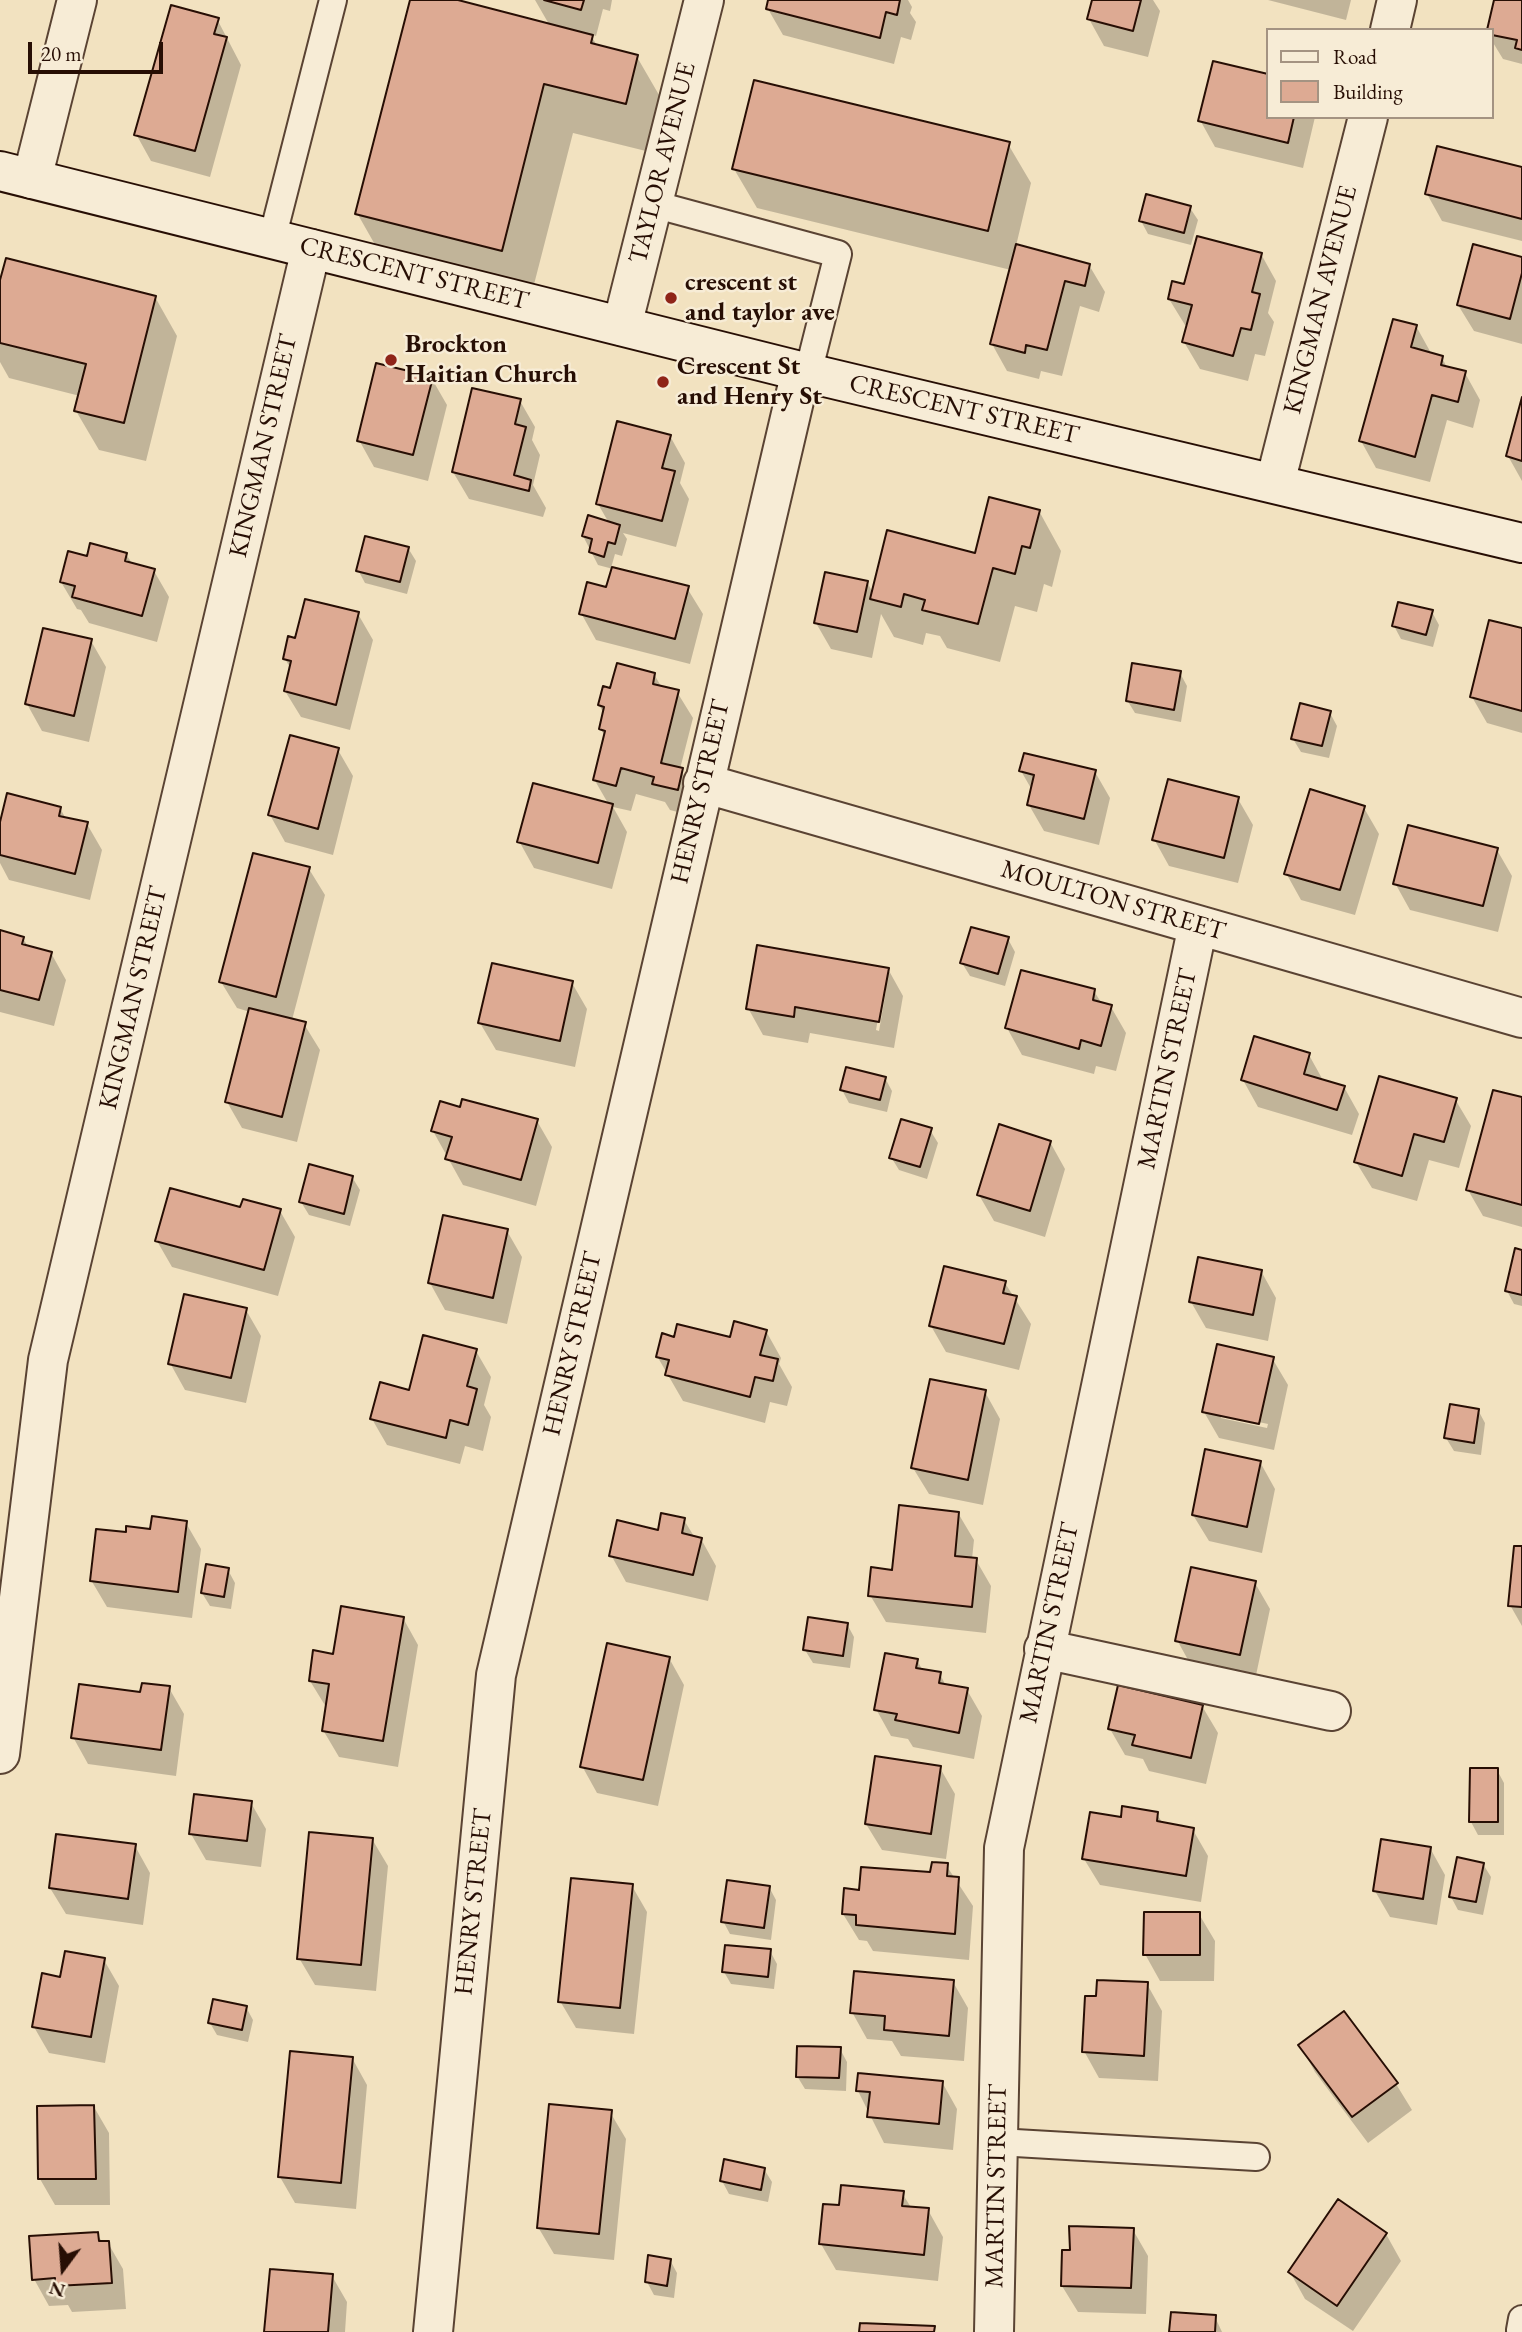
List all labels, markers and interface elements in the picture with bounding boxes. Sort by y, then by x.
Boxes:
scale bar [32,28,166,72]
legend [1266,28,1494,119]
text: 20 m [41,40,82,67]
text: Road [1333,43,1377,70]
street label: TAYLOR AVENUE [623,59,703,267]
text: Building [1333,78,1403,105]
street label: KINGMAN AVENUE [1278,183,1364,417]
street label: CRESCENT STREET [296,230,532,318]
place label: crescent st and taylor ave [685,267,835,328]
marker: crescent st and taylor ave [663,290,679,306]
place label: Brockton Haitian Church [405,329,577,390]
street label: KINGMAN STREET [223,331,305,561]
place label: Crescent St and Henry St [677,351,822,412]
marker: Brockton Haitian Church [383,352,399,368]
street label: CRESCENT STREET [846,368,1082,452]
marker: Crescent St and Henry St [655,374,671,390]
street label: HENRY STREET [665,697,737,887]
street label: MOULTON STREET [997,854,1229,948]
street label: KINGMAN STREET [93,883,175,1113]
street label: MARTIN STREET [1132,966,1204,1172]
street label: HENRY STREET [537,1249,609,1439]
street label: MARTIN STREET [1014,1520,1086,1726]
street label: HENRY STREET [449,1807,499,1997]
street label: MARTIN STREET [980,2084,1014,2288]
north arrow [28,2234,98,2304]
text: N [46,2276,68,2304]

